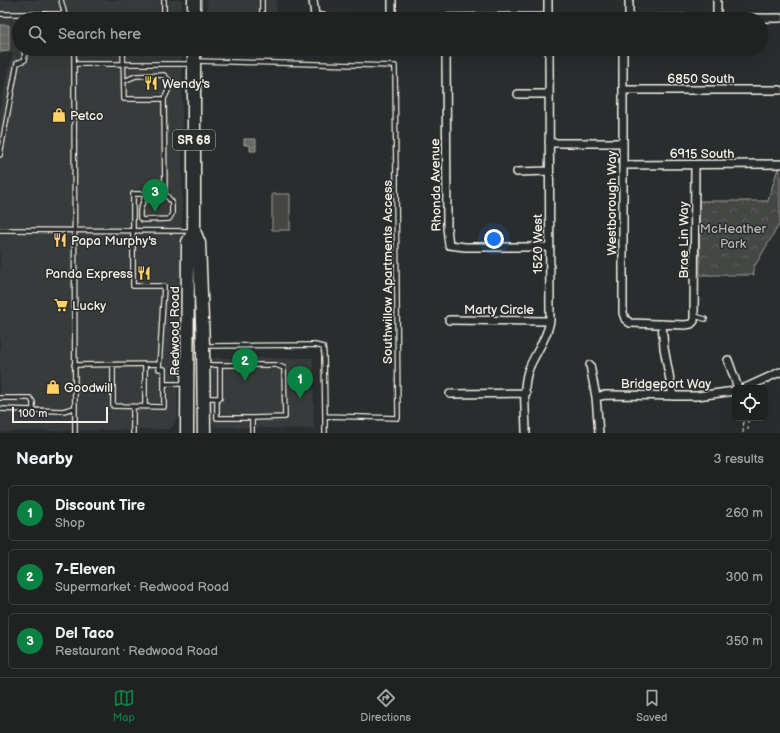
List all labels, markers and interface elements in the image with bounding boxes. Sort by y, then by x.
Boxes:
search box [12,12,768,56]
icon: search [26,23,48,45]
text: Search here [58,25,141,44]
street label: 6850 South [667,71,735,87]
restaurant icon: Wendy's [143,75,159,91]
place label: Wendy's [162,76,211,92]
shop icon: Petco [51,107,67,123]
place label: Petco [70,108,103,124]
road number: SR 68 [173,130,215,150]
street label: Rhonda Avenue [427,138,445,232]
street label: 6915 South [670,146,734,162]
street label: Westborough Way [604,150,620,255]
pin: 3 [142,179,168,212]
street label: Southwillow Apartments Access [380,180,396,364]
street label: Brae Lin Way [676,201,692,279]
street label: 1520 West [530,214,546,274]
park label: McHeather Park [700,221,766,252]
your location [484,229,504,249]
restaurant icon: Papa Murphy's [52,232,68,248]
place label: Papa Murphy's [71,233,157,249]
restaurant icon: Panda Express [136,265,152,281]
place label: Panda Express [45,266,134,282]
street label: Redwood Road [167,286,183,376]
supermarket icon: Lucky [53,297,69,313]
place label: Lucky [72,298,106,314]
street label: Marty Circle [464,302,534,318]
pin: 2 [232,348,258,381]
pin: 1 [287,366,313,399]
street label: Bridgeport Way [621,376,711,392]
shop icon: Goodwill [45,379,61,395]
place label: Goodwill [64,380,113,396]
map controls [732,385,768,421]
button: locate [732,385,768,421]
scale bar [12,405,108,424]
text: 100 m [18,407,47,420]
text: Nearby [16,449,73,469]
text: 3 results [713,451,764,467]
text: Discount Tire [55,496,145,515]
text: 1 [27,505,33,521]
text: 260 m [725,505,763,521]
text: Shop [55,515,85,531]
text: 7-Eleven [55,560,115,579]
text: 2 [26,569,34,585]
text: 300 m [725,569,763,585]
text: Supermarket · Redwood Road [55,579,229,595]
text: Del Taco [55,624,114,643]
text: 3 [26,633,34,649]
text: 350 m [726,633,763,649]
text: Restaurant · Redwood Road [55,643,218,659]
tab: Map [113,687,135,724]
tab: Directions [360,687,411,724]
tab: Saved [636,687,667,724]

